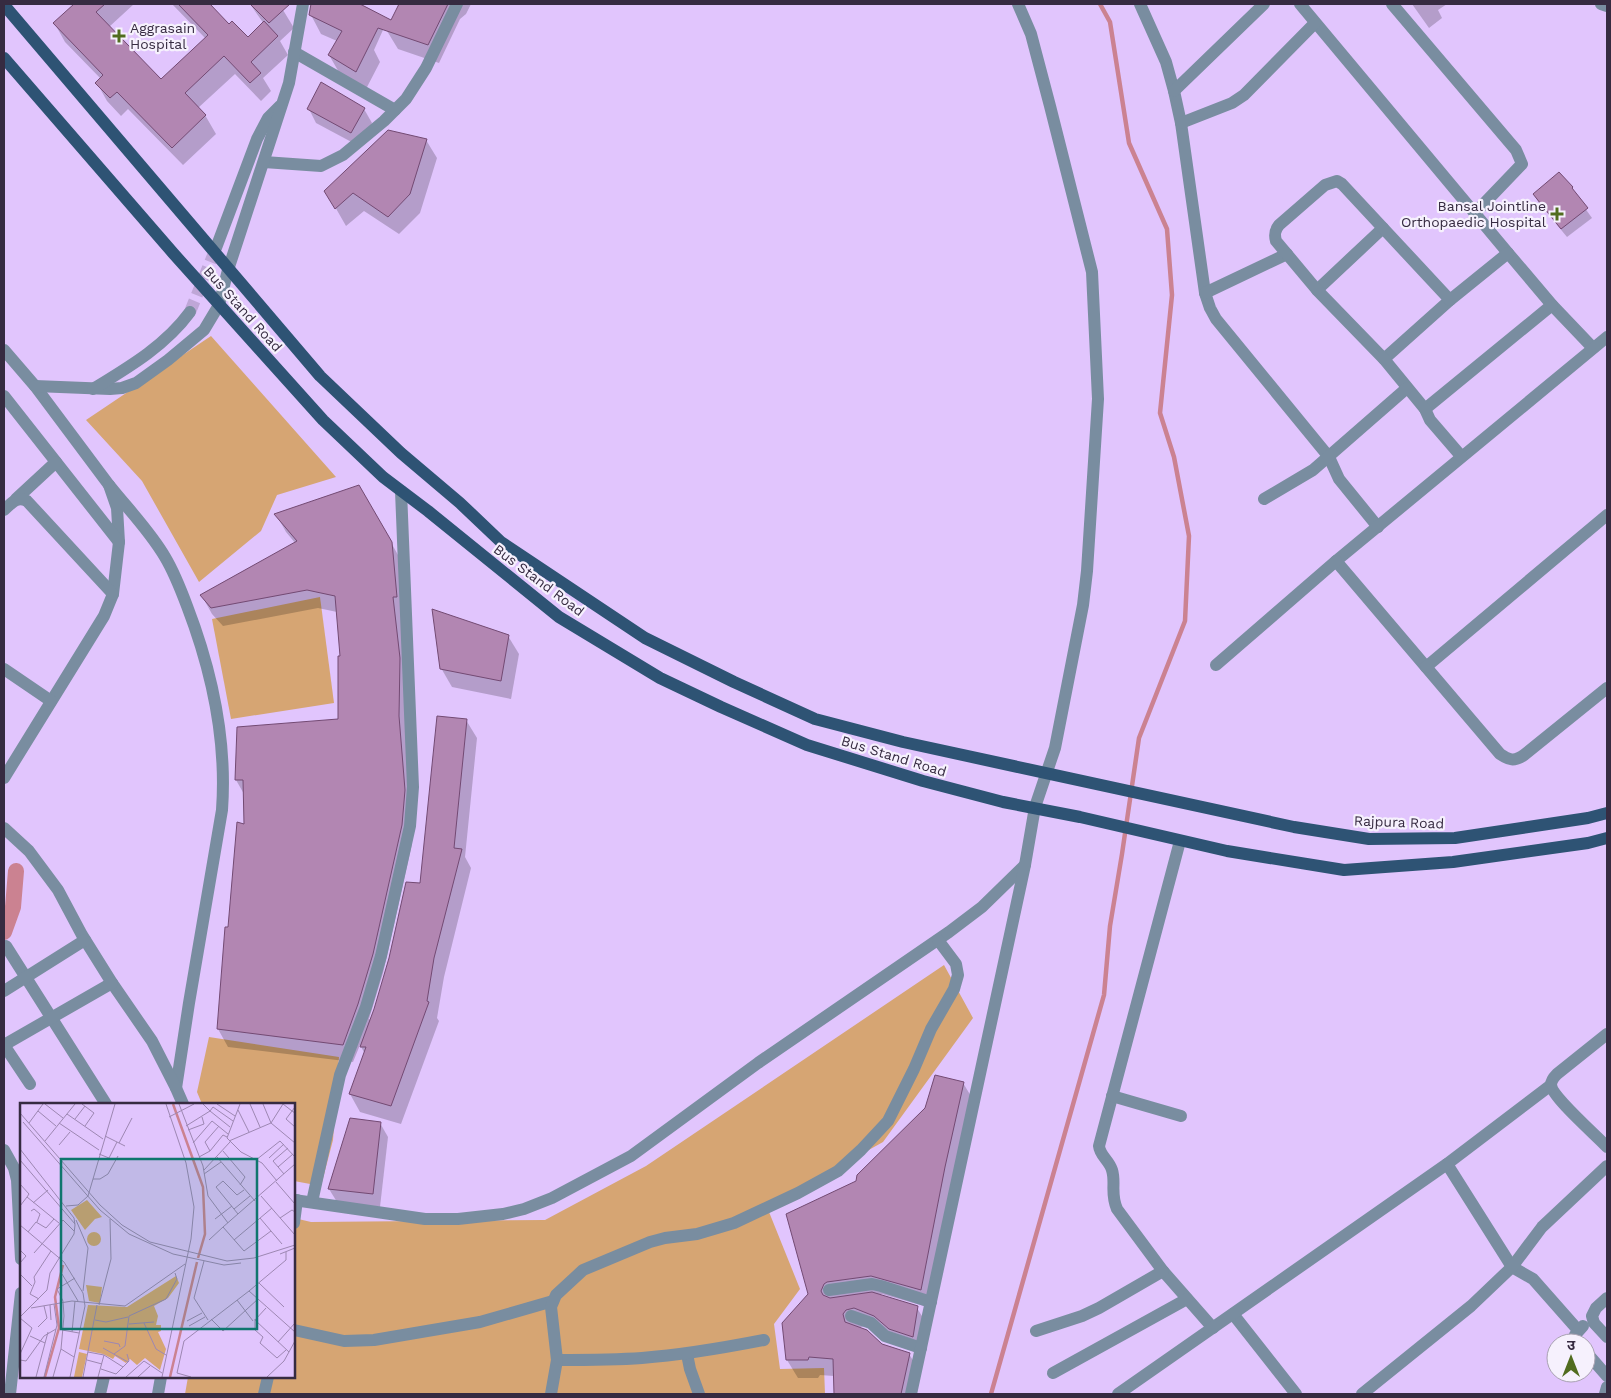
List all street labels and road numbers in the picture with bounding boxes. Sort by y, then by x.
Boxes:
street label: Bus Stand Road [201,263,285,355]
street label: Bus Stand Road [491,541,587,619]
street label: Bus Stand Road [839,732,949,780]
street label: Rajpura Road [1354,812,1444,832]

